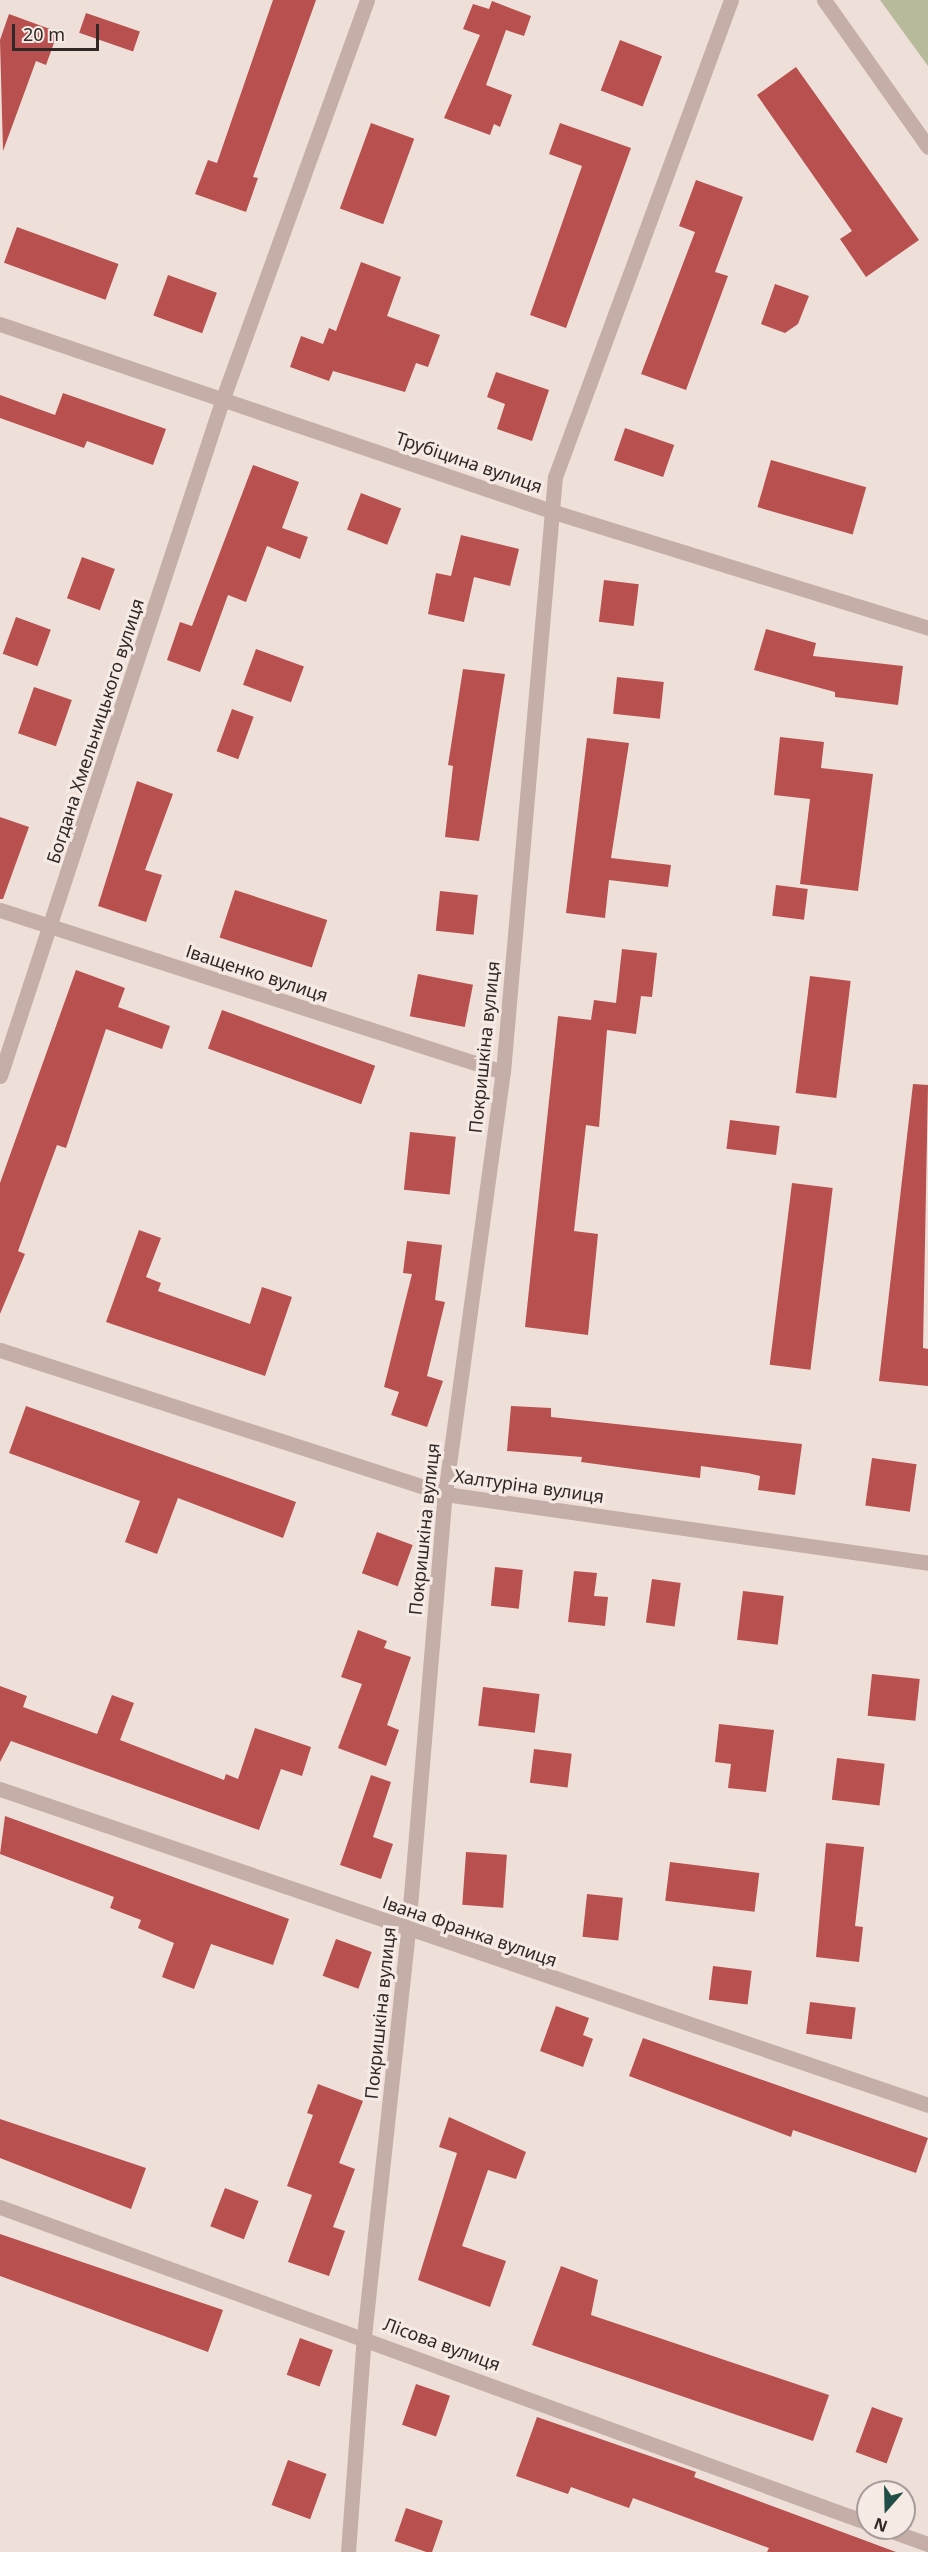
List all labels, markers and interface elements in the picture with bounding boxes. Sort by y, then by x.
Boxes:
scale bar [15,12,102,50]
text: 20 m [23,22,65,46]
street label: Трубіцина вулиця [393,427,545,497]
street label: Богдана Хмельницького вулиця [42,596,148,866]
street label: Іващенко вулиця [183,940,331,1006]
street label: Покришкіна вулиця [464,960,504,1134]
street label: Покришкіна вулиця [404,1442,444,1616]
street label: Халтуріна вулиця [453,1465,605,1507]
street label: Івана Франка вулиця [380,1891,560,1971]
street label: Покришкіна вулиця [360,1926,400,2100]
street label: Лісова вулиця [381,2313,503,2375]
north arrow [856,2480,916,2540]
text: N [871,2512,890,2538]

